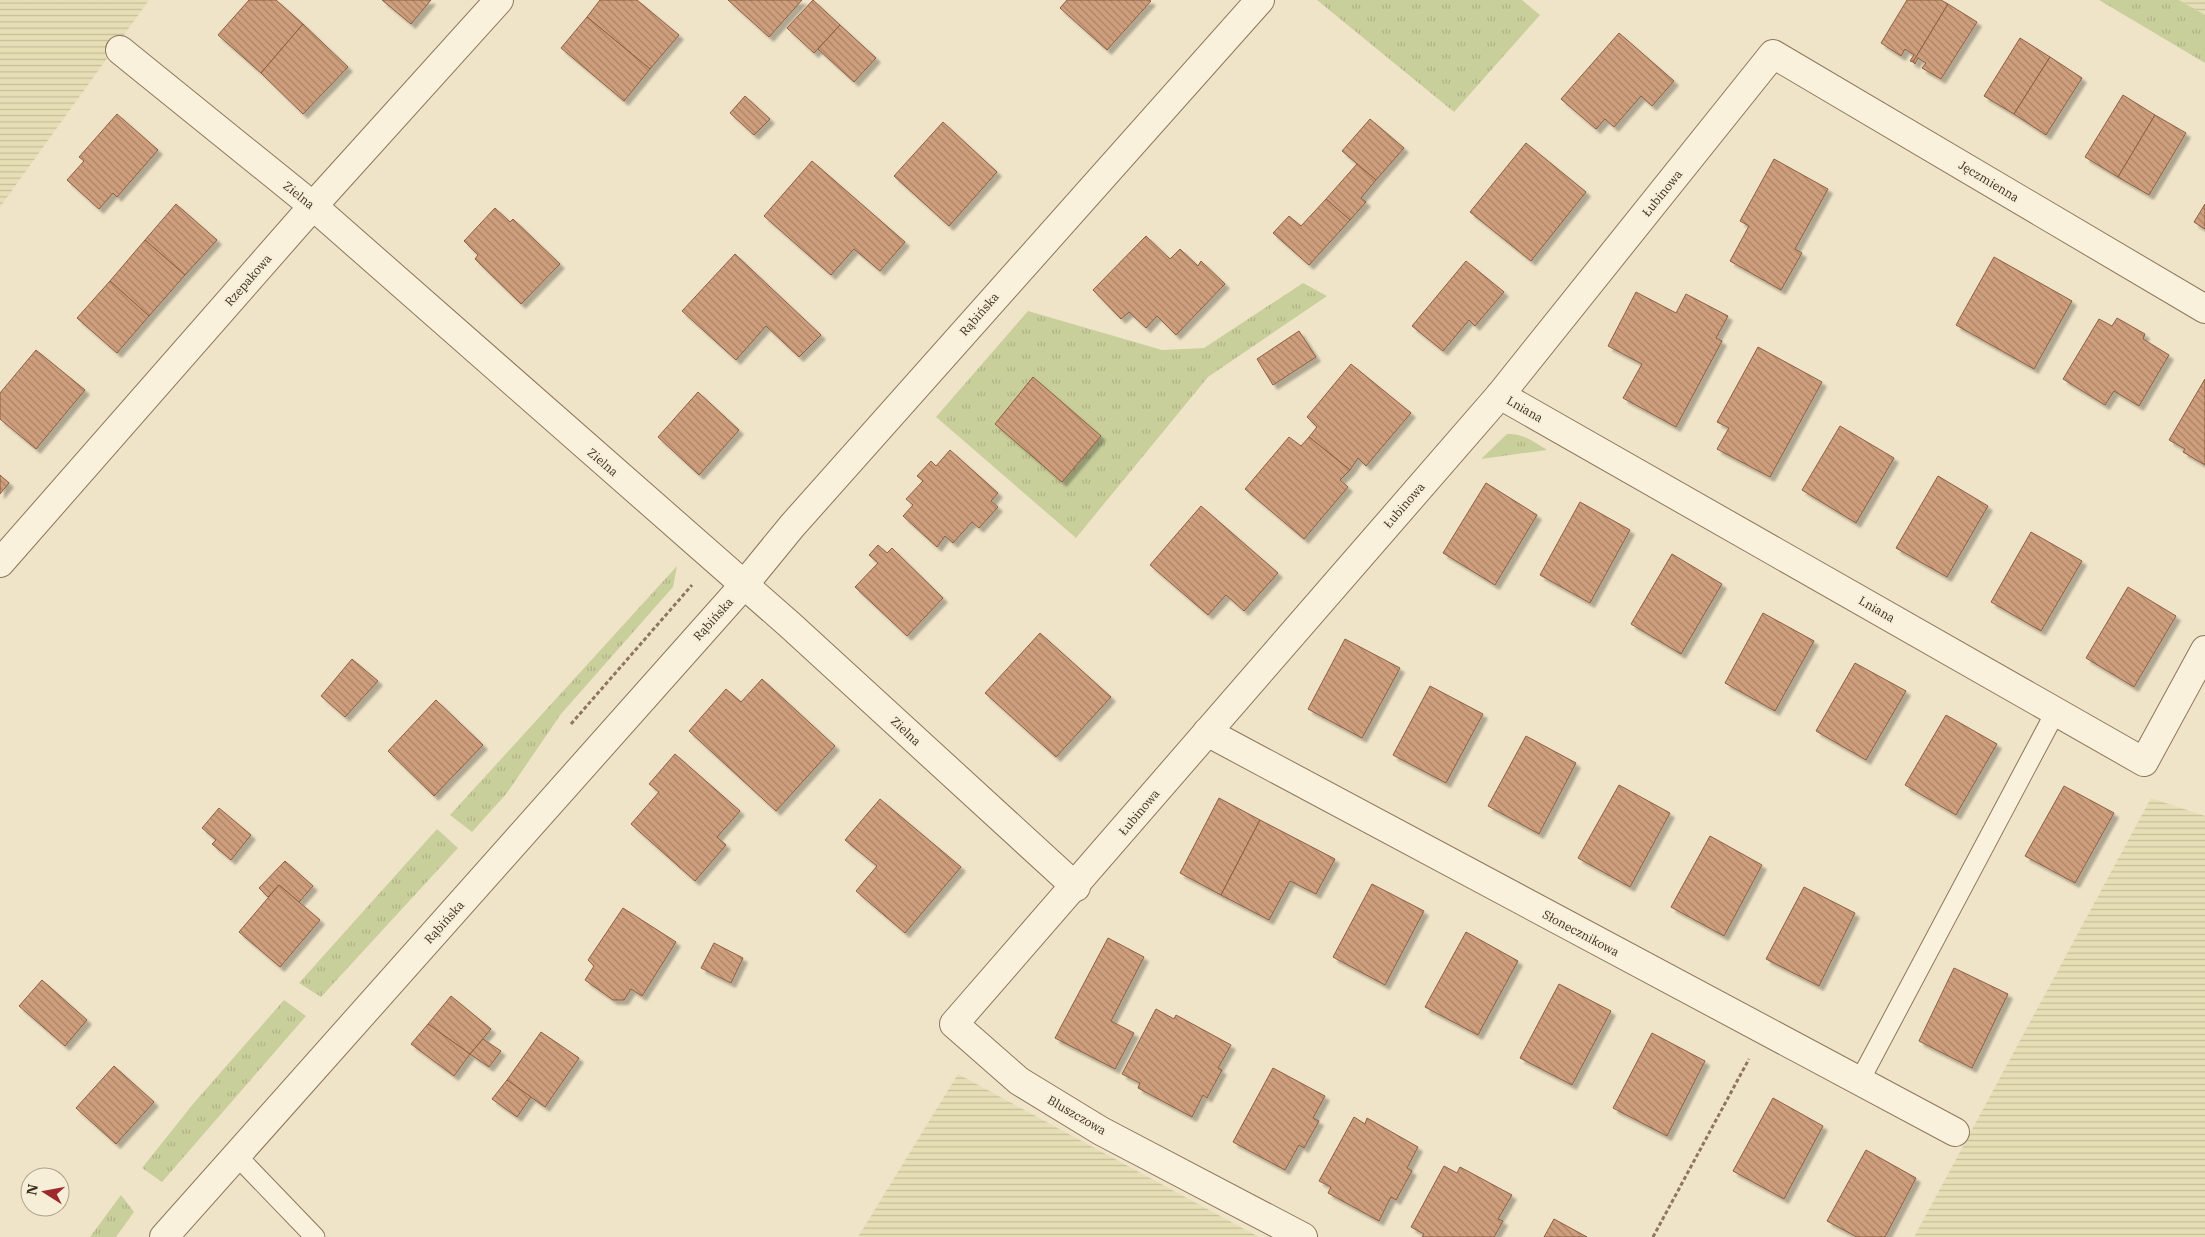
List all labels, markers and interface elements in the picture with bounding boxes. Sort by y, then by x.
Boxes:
street label: Jęczmienna [1956,157,2022,205]
street label: Łubinowa [1639,166,1686,219]
street label: Zielna [280,178,318,212]
street label: Rzepakowa [221,251,275,309]
street label: Rąbińska [956,289,1002,339]
street label: Lniana [1504,393,1546,426]
street label: Zielna [585,445,622,480]
street label: Łubinowa [1380,479,1428,531]
street label: Lniana [1856,593,1898,626]
street label: Rąbińska [690,594,736,644]
street label: Zielna [888,713,924,749]
street label: Łubinowa [1115,786,1163,838]
street label: Rąbińska [421,897,467,947]
street label: Słonecznikowa [1540,907,1622,960]
street label: Bluszczowa [1045,1092,1109,1138]
north arrow [20,1167,70,1217]
text: N [22,1182,42,1197]

